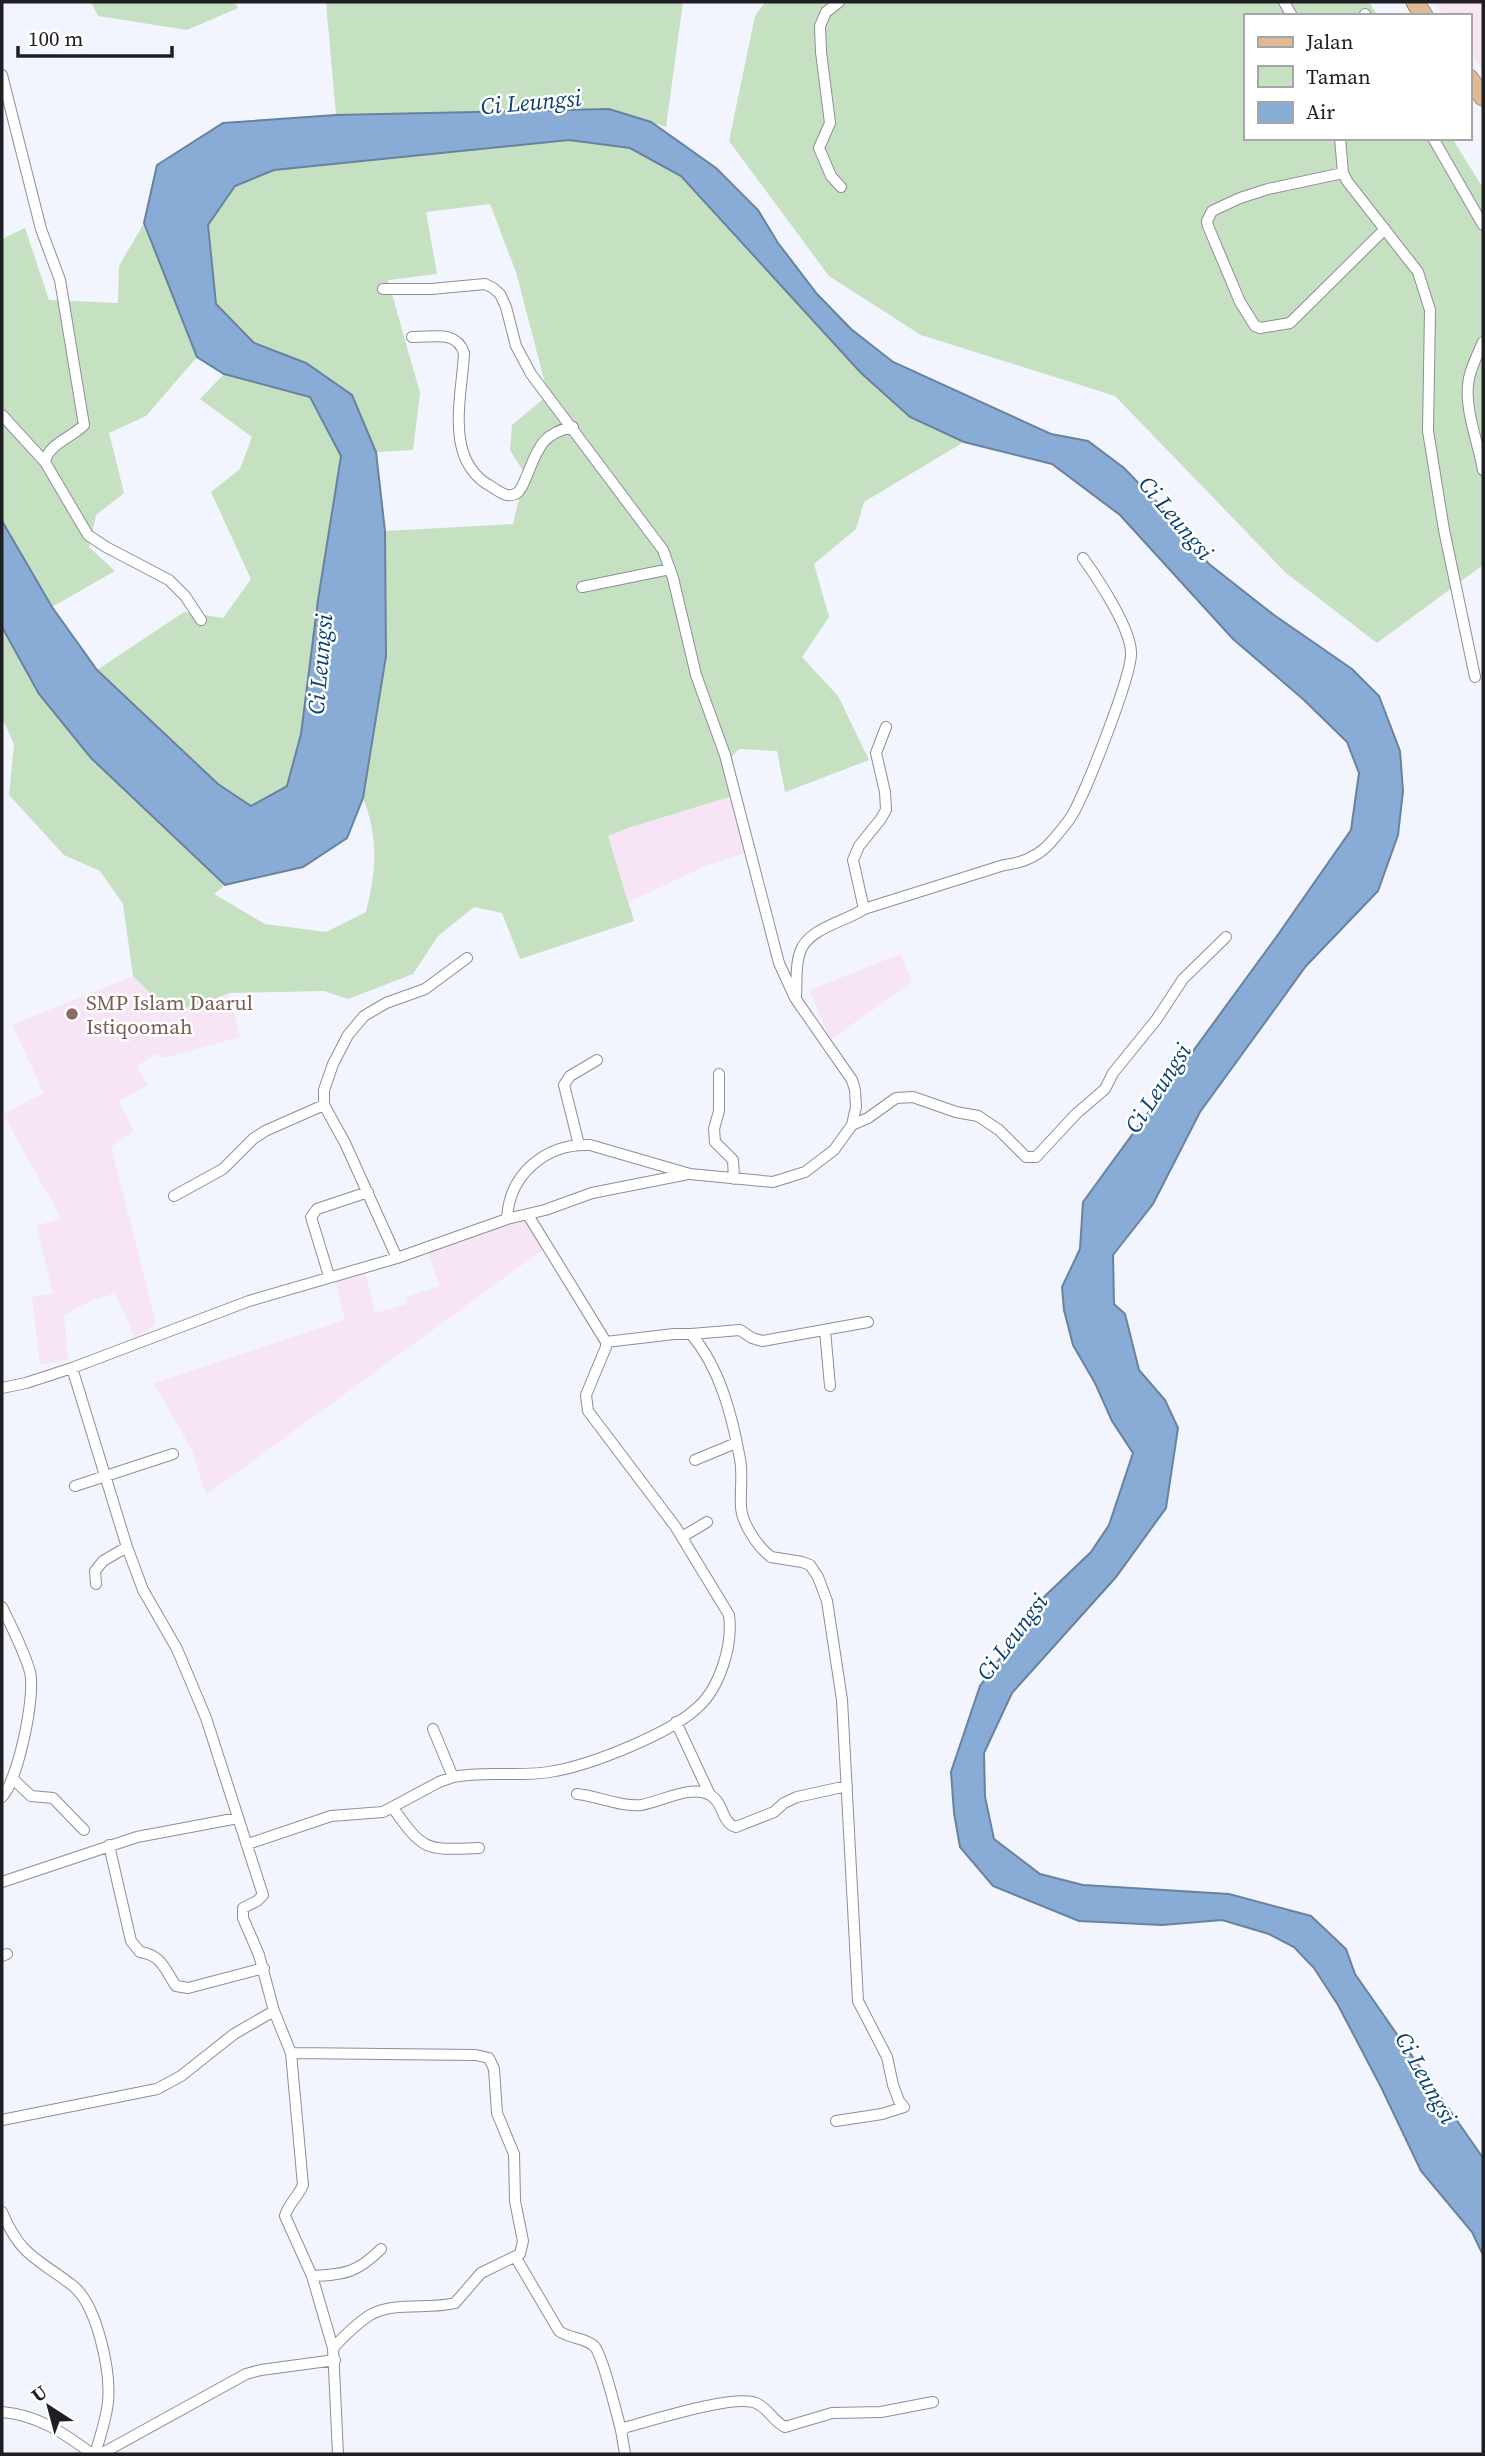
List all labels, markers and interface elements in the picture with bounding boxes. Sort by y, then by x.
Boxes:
scale bar [18,14,172,58]
legend [1244,14,1471,140]
text: 100 m [28,24,83,53]
text: Jalan [1305,27,1354,56]
text: Taman [1306,62,1371,91]
water label: Ci Leungsi [479,82,583,122]
text: Air [1306,97,1335,126]
water label: Ci Leungsi [1131,469,1221,567]
water label: Ci Leungsi [300,612,340,716]
place label: SMP Islam Daarul Istiqoomah [86,988,253,1041]
marker: SMP Islam Daarul Istiqoomah [64,1006,80,1022]
water label: Ci Leungsi [1117,1037,1199,1139]
water label: Ci Leungsi [969,1587,1055,1687]
water label: Ci Leungsi [1388,2026,1464,2130]
north arrow [14,2372,84,2442]
text: U [26,2379,52,2408]

